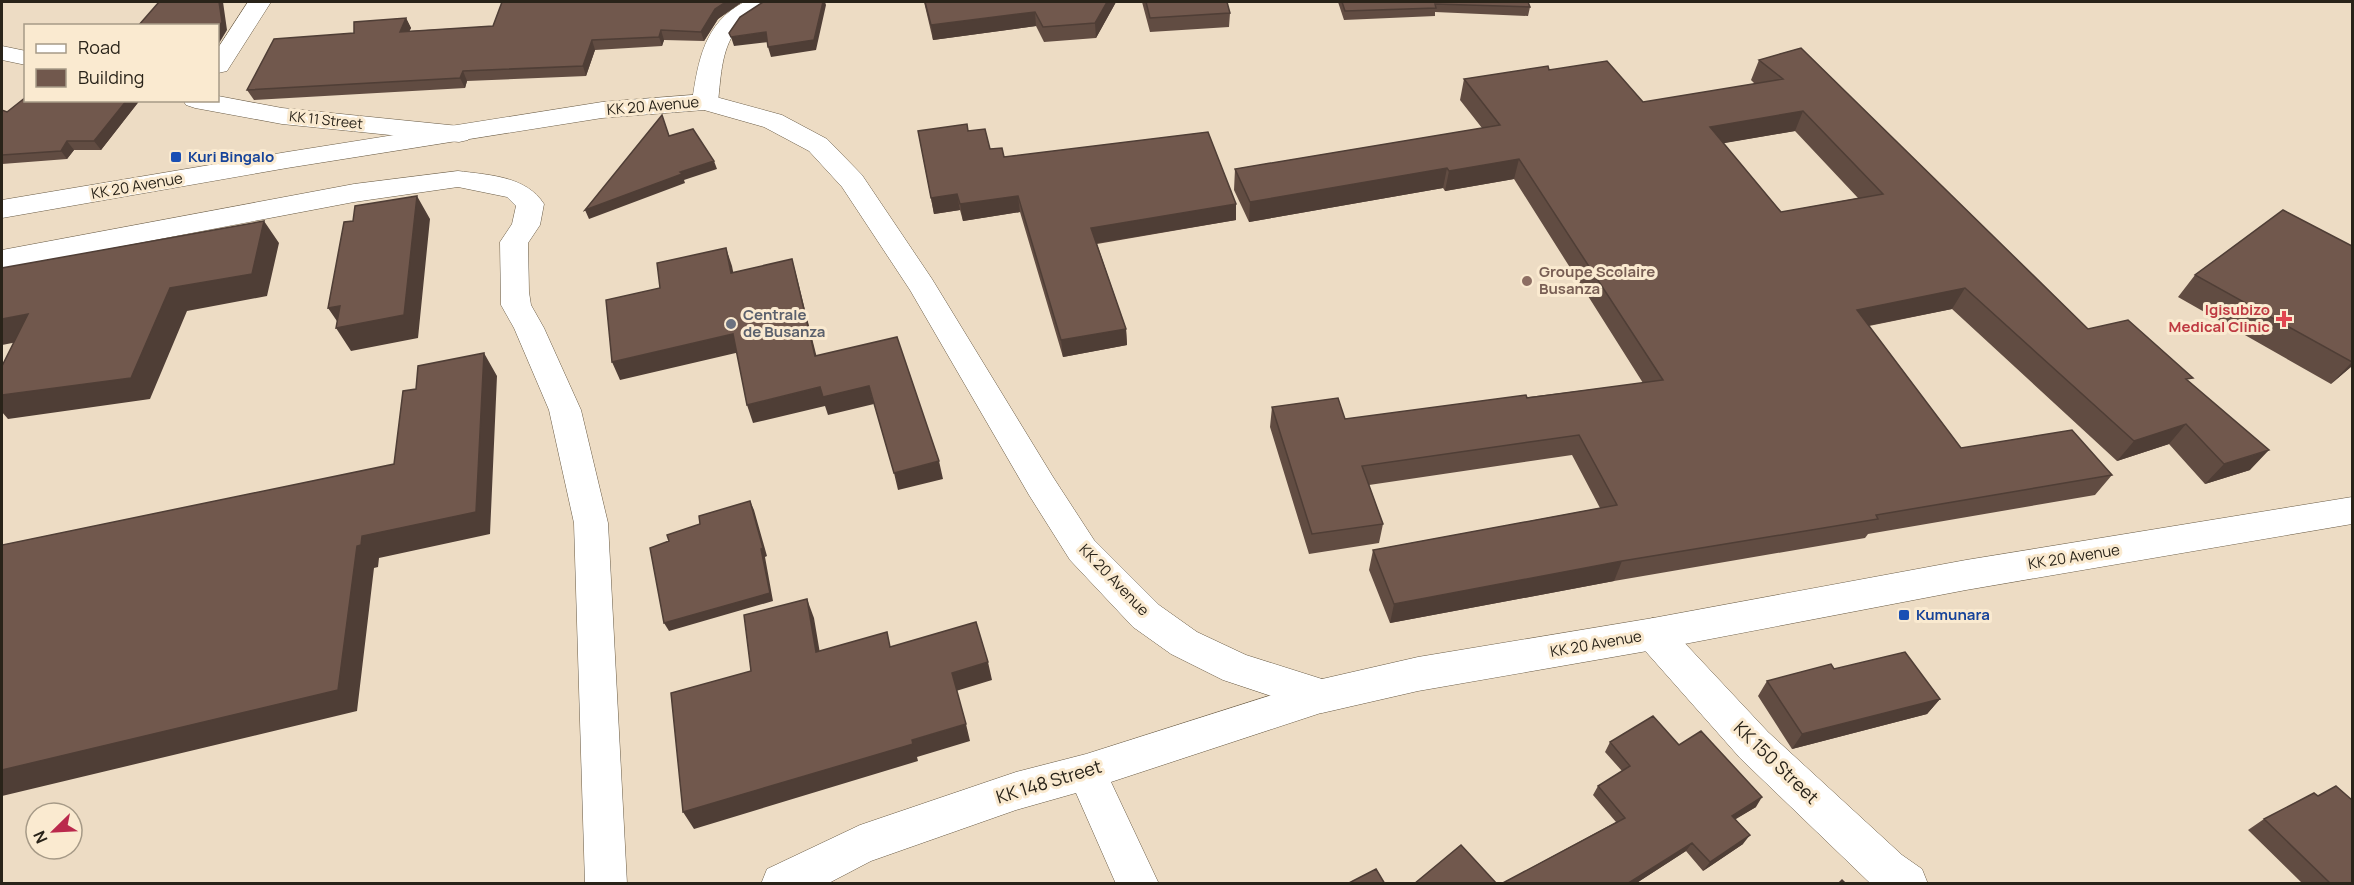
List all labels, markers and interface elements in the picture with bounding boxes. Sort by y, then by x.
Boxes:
legend [24,24,219,102]
text: Road [78,35,121,59]
text: Building [78,65,144,89]
street label: KK 20 Avenue [606,91,700,120]
street label: KK 11 Street [288,106,364,133]
place label: Kuri Bingalo [188,146,274,167]
marker: Kuri Bingalo [169,150,183,164]
street label: KK 20 Avenue [90,167,185,204]
place label: Groupe Scolaire Busanza [1539,261,1655,299]
marker: Groupe Scolaire Busanza [1520,274,1534,288]
place label: Igisubizo Medical Clinic [2169,299,2270,337]
place label: Centrale de Busanza [743,304,825,342]
marker: Igisubizo Medical Clinic [2275,310,2293,328]
marker: Centrale de Busanza [724,317,738,331]
street label: KK 20 Avenue [1075,539,1154,620]
street label: KK 20 Avenue [2027,539,2121,574]
place label: Kumunara [1916,604,1990,625]
marker: Kumunara [1897,608,1911,622]
street label: KK 20 Avenue [1549,625,1644,662]
street label: KK 150 Street [1729,716,1824,809]
street label: KK 148 Street [993,754,1104,808]
north arrow [24,801,84,861]
text: N [28,827,53,847]

